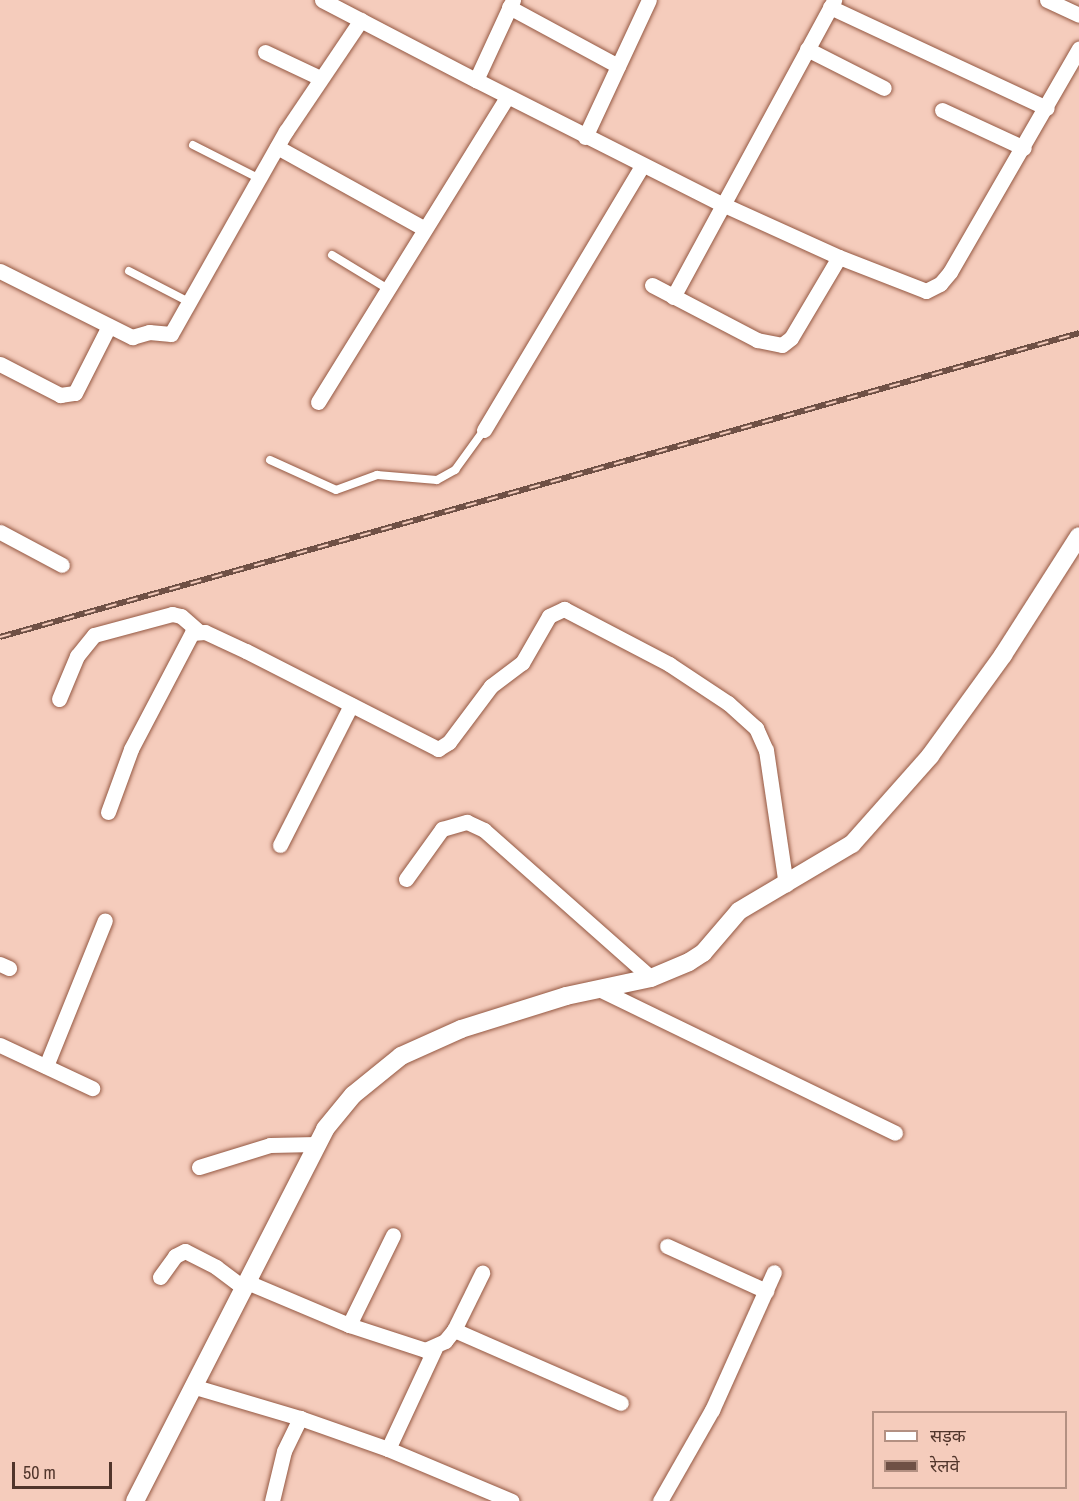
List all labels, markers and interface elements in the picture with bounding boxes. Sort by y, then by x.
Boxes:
legend [872,1411,1067,1489]
text: सड़क [930,1423,966,1448]
scale bar [15,1450,116,1488]
text: रेलवे [930,1453,960,1478]
text: 50 m [23,1460,56,1485]

